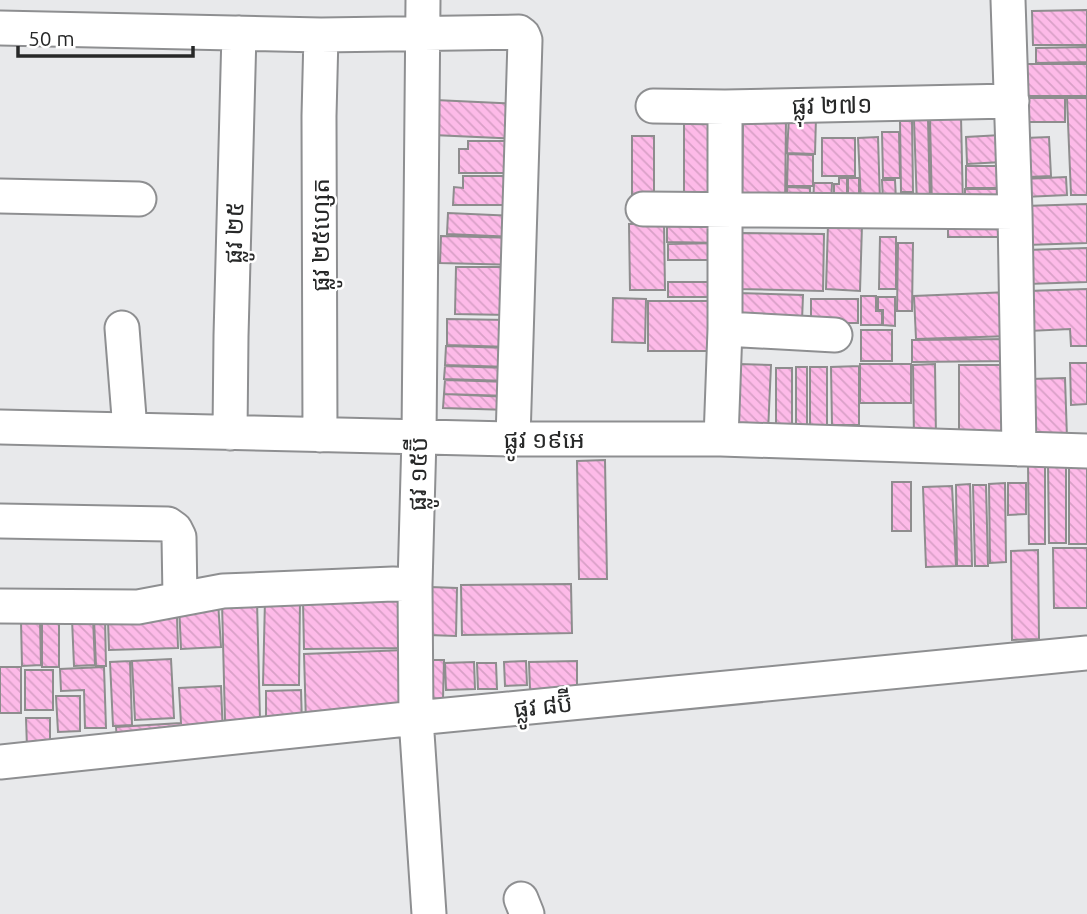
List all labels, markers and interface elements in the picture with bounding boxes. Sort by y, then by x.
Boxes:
scale bar [18,14,192,58]
text: 50 m [28,26,75,50]
street label: ផ្លុវ ២៧១ [791,91,873,127]
street label: ផ្លូវ ២៥ហ្សេត [307,178,343,292]
street label: ផ្លូវ ២៥ [219,202,258,265]
street label: ផ្លូវ ១៩អេ [503,426,585,462]
street label: ផ្លូវ ១៥ប៊ី [401,437,441,512]
street label: ផ្លូវ ៨ប៊ី [512,687,575,732]

